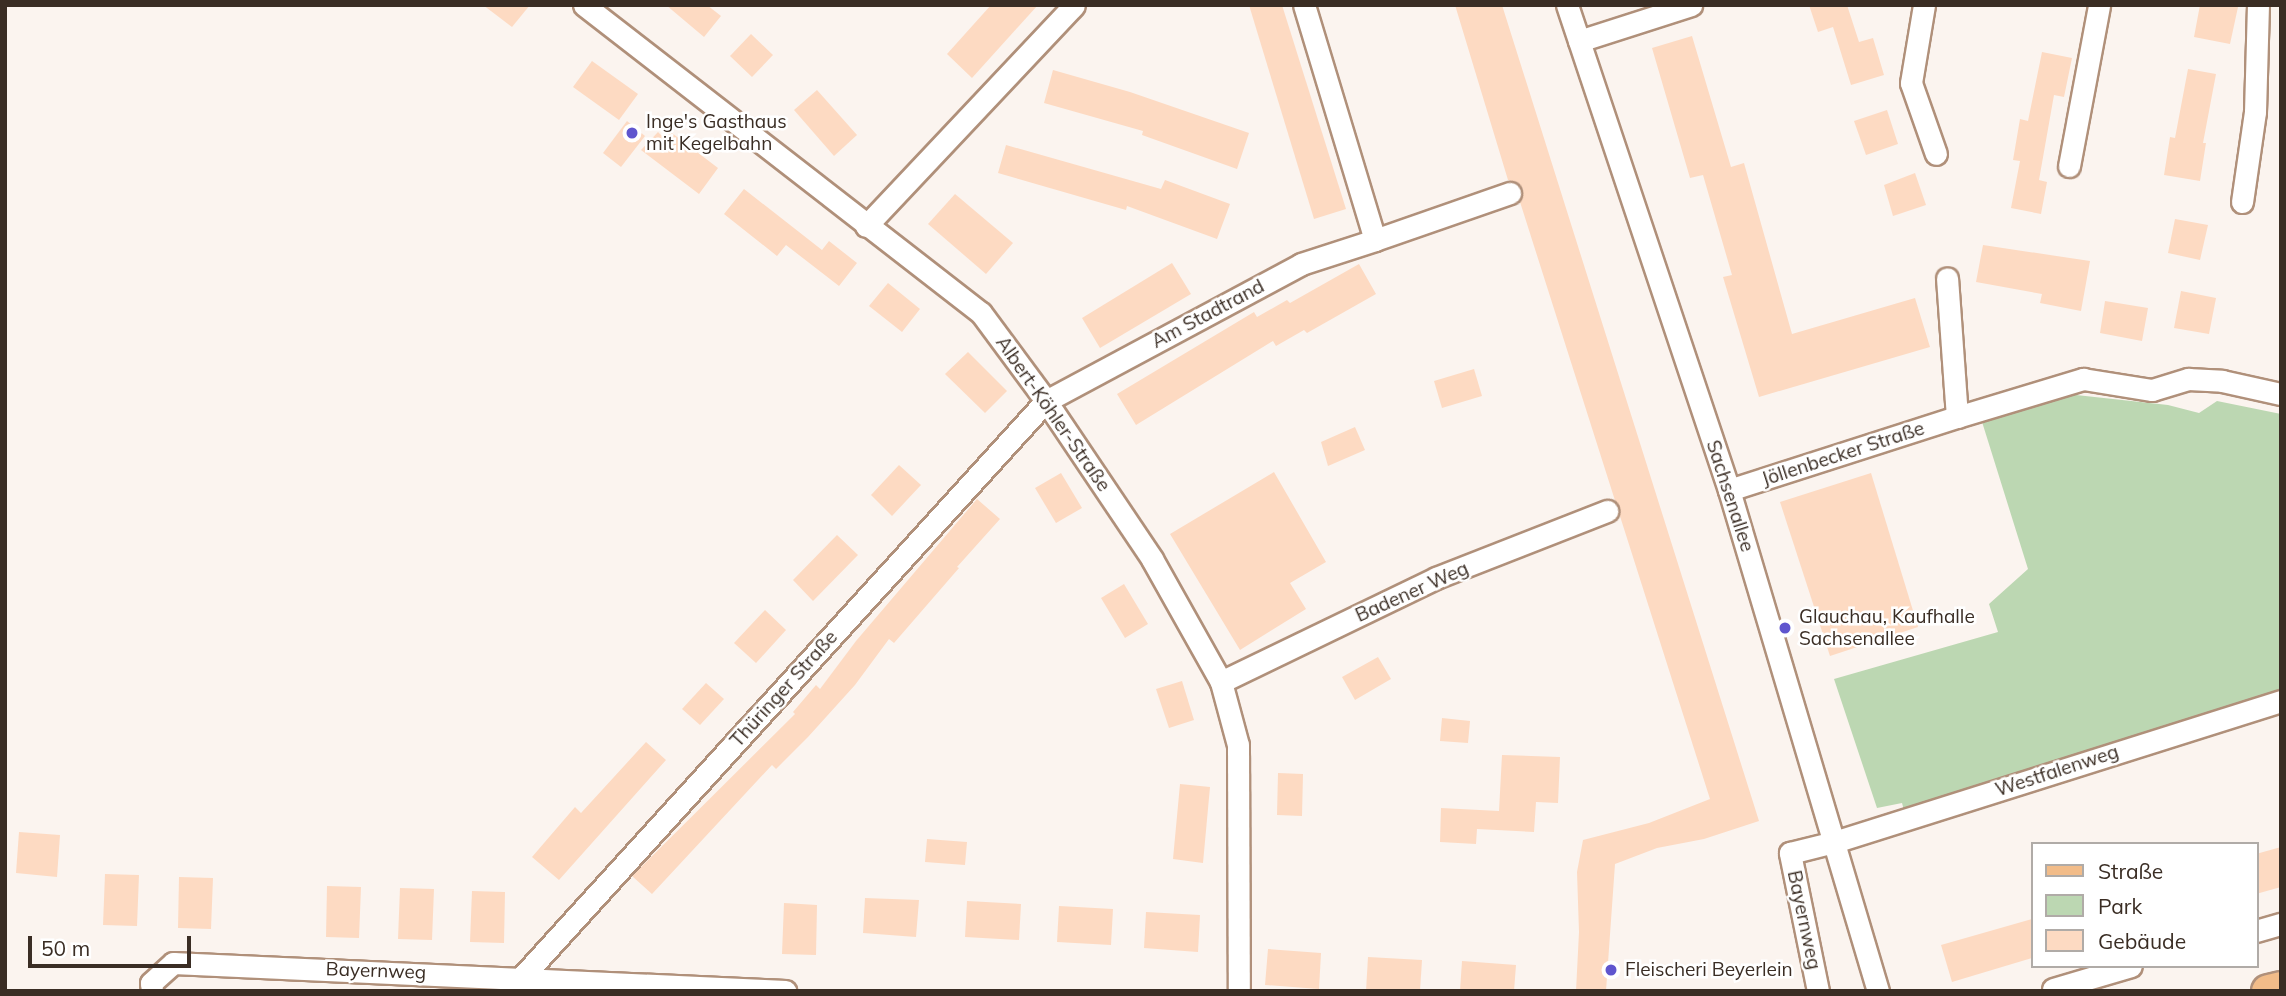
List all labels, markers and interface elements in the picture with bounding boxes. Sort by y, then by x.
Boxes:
place label: Inge's Gasthaus mit Kegelbahn [646,111,787,155]
marker: Inge's Gasthaus mit Kegelbahn [624,125,640,141]
street label: Am Stadtrand [1148,275,1268,353]
street label: Albert-Köhler-Straße [991,332,1115,496]
street label: Jöllenbecker Straße [1759,417,1927,491]
street label: Sachsenallee [1701,437,1759,555]
street label: Badener Weg [1352,557,1472,627]
place label: Glauchau, Kaufhalle Sachsenallee [1799,606,1975,650]
marker: Glauchau, Kaufhalle Sachsenallee [1777,620,1793,636]
street label: Thüringer Straße [726,626,842,752]
street label: Westfalenweg [1993,740,2121,802]
legend [2030,842,2258,968]
text: Straße [2098,858,2163,884]
street label: Bayernweg [1782,868,1826,972]
text: Park [2098,893,2142,919]
scale bar [32,922,194,966]
text: Gebäude [2098,928,2186,954]
text: 50 m [41,935,90,961]
street label: Bayernweg [325,958,427,984]
place label: Fleischeri Beyerlein [1625,959,1793,981]
marker: Fleischeri Beyerlein [1603,962,1619,978]

